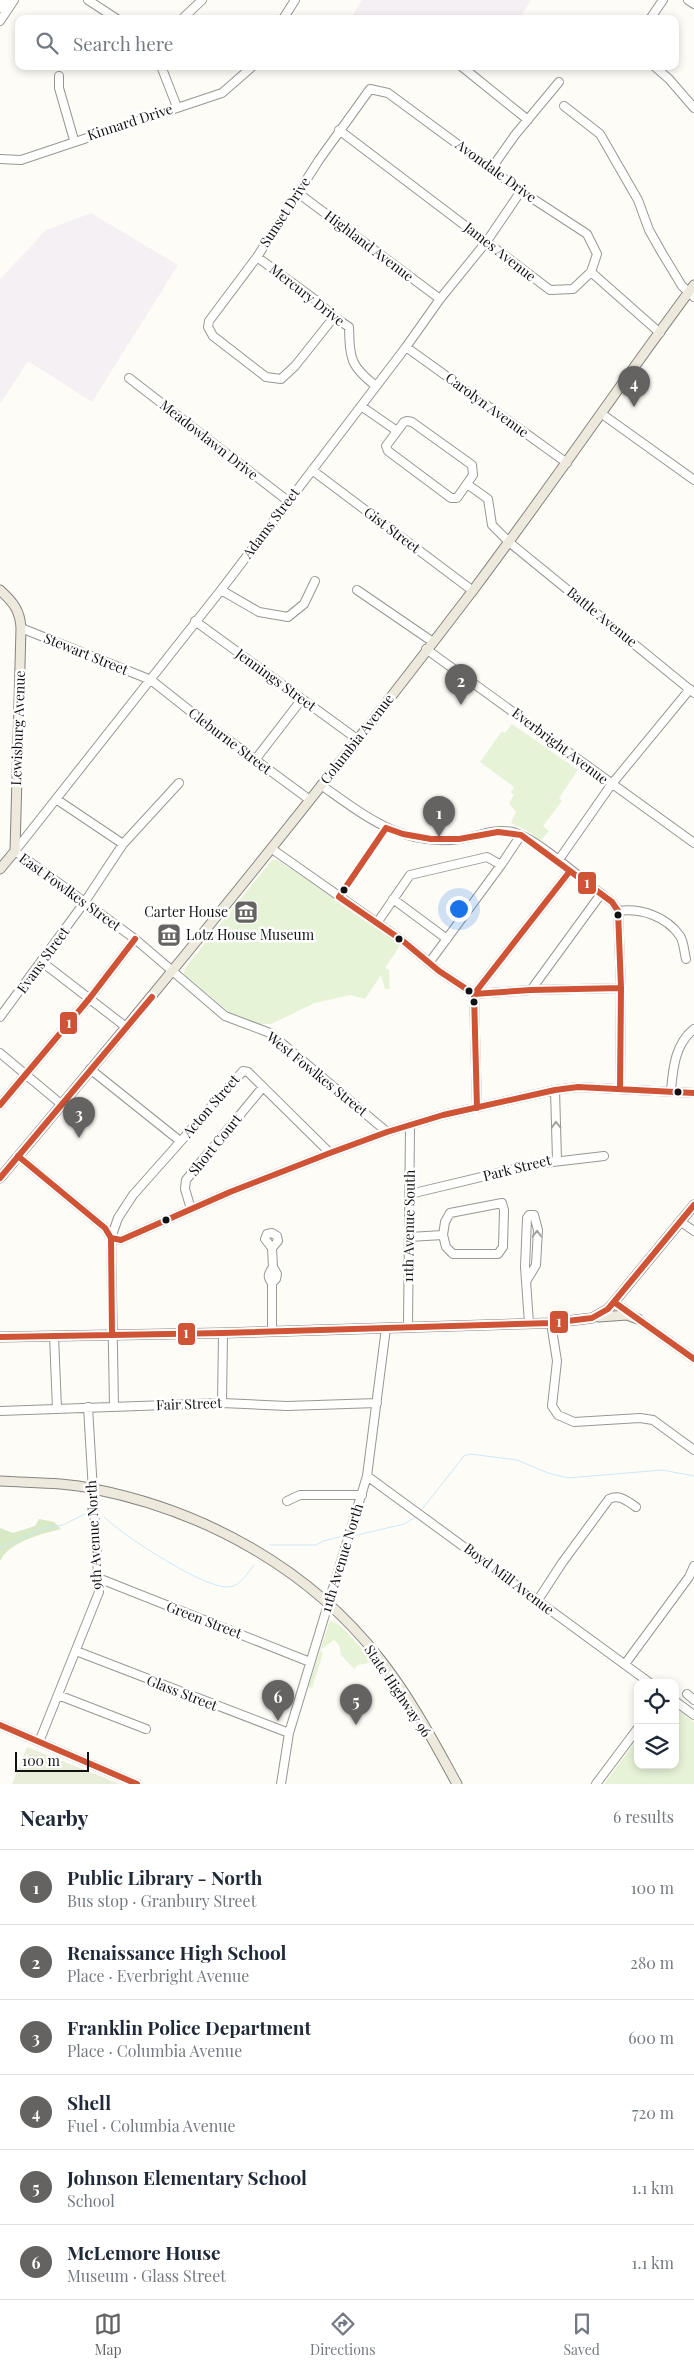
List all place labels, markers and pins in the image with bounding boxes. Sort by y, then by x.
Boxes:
pin: 4 [618,366,650,407]
pin: 2 [445,664,477,705]
pin: 1 [423,796,455,837]
unlabelled marker [339,885,349,895]
museum icon: Carter House [233,899,259,925]
place label: Carter House [144,902,228,921]
unlabelled marker [613,910,623,920]
museum icon: Lotz House Museum [156,922,182,948]
place label: Lotz House Museum [186,925,315,944]
unlabelled marker [394,934,404,944]
unlabelled marker [464,986,474,996]
unlabelled marker [469,997,479,1007]
unlabelled marker [673,1087,683,1097]
pin: 3 [63,1097,95,1138]
unlabelled marker [161,1215,171,1225]
pin: 6 [262,1680,294,1721]
pin: 5 [340,1684,372,1725]

